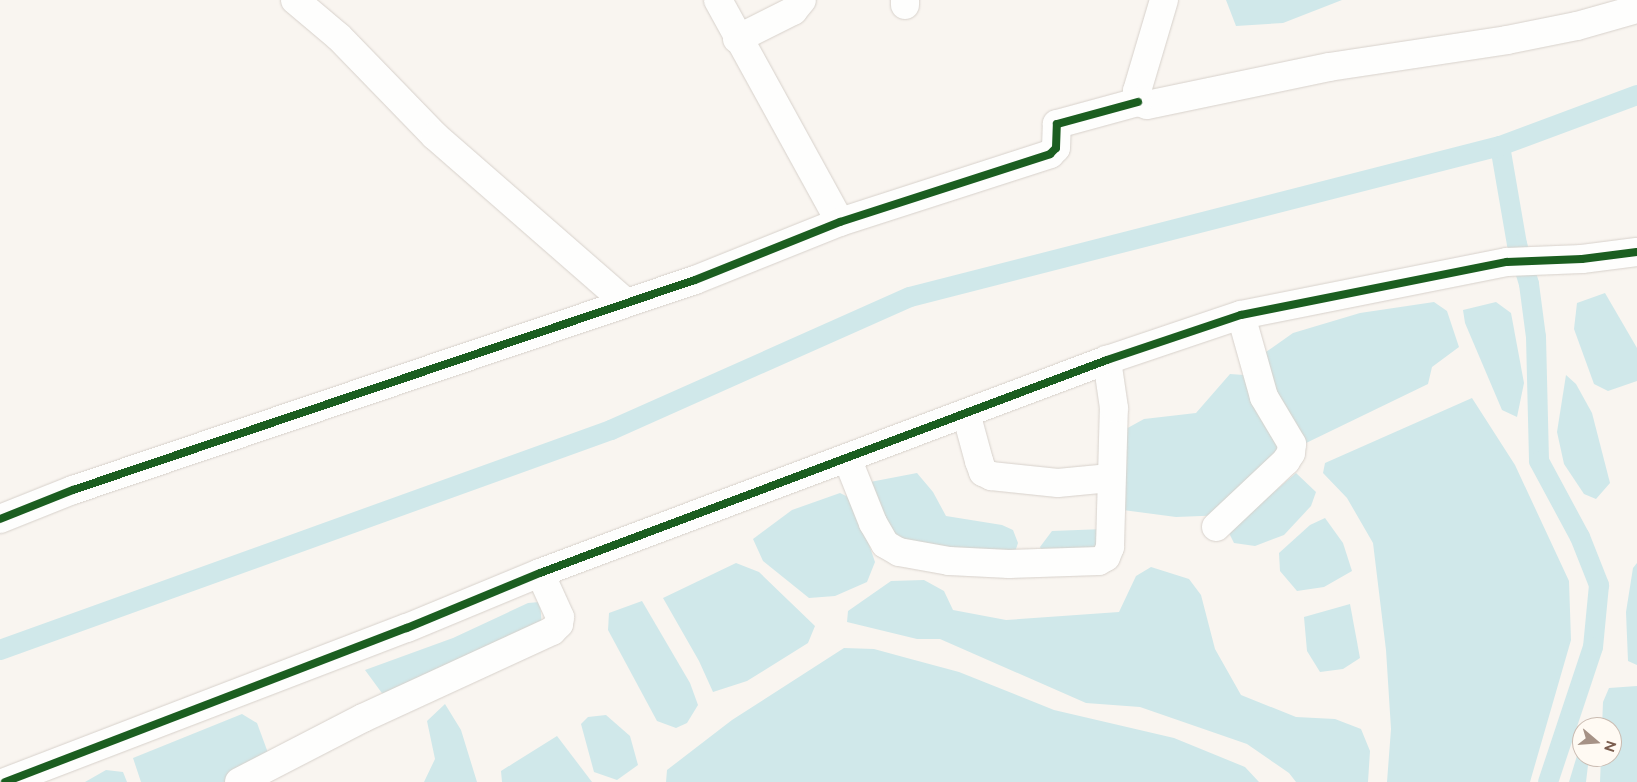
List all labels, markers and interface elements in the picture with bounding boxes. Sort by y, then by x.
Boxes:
north arrow [1572,717,1622,767]
text: N [1601,739,1620,754]

